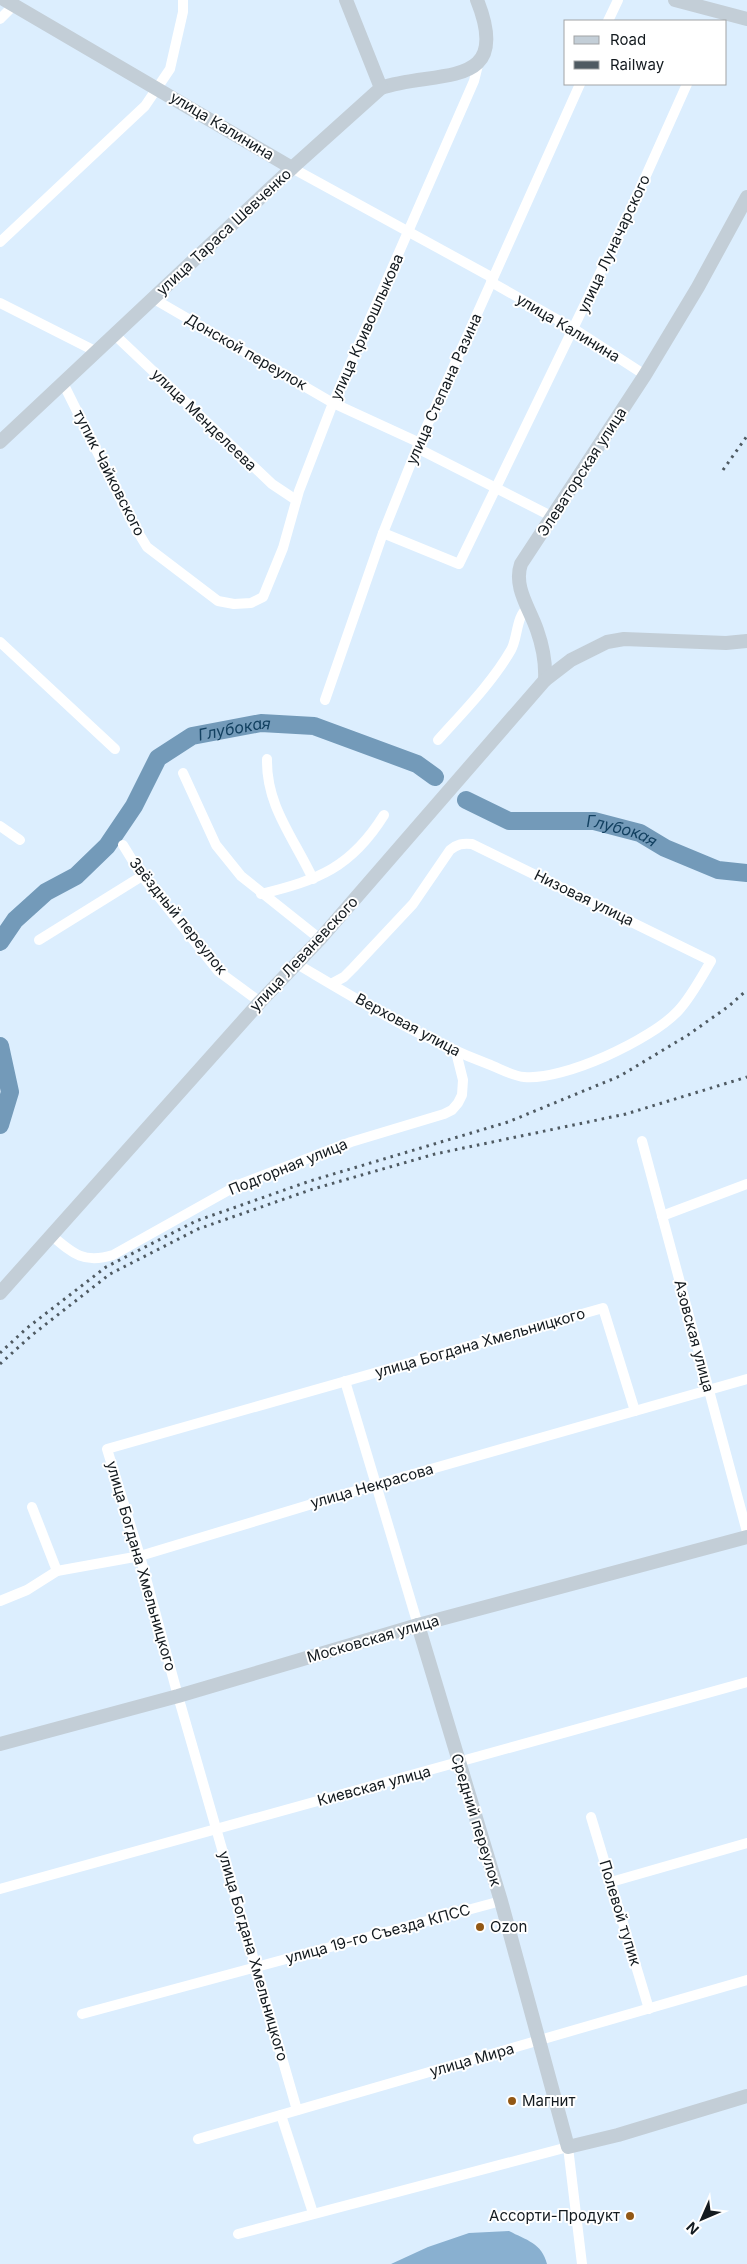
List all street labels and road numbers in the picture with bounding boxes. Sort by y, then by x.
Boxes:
street label: улица Калинина [167,87,278,164]
street label: улица Тараса Шевченко [152,164,295,299]
street label: улица Луначарского [573,171,654,316]
street label: улица Кривошлыкова [326,251,407,403]
street label: улица Калинина [513,289,624,366]
street label: Донской переулок [182,309,310,394]
street label: улица Степана Разина [402,310,485,467]
street label: улица Менделеева [148,364,261,475]
street label: Элеваторская улица [533,403,631,540]
street label: тупик Чайковского [69,406,150,539]
street label: Звёздный переулок [125,853,231,978]
street label: Низовая улица [531,865,637,930]
street label: улица Леваневского [245,892,362,1015]
street label: Верховая улица [352,989,464,1060]
street label: Подгорная улица [226,1134,350,1199]
street label: Азовская улица [670,1278,719,1394]
street label: улица Богдана Хмельницкого [373,1303,587,1382]
street label: улица Богдана Хмельницкого [102,1459,181,1673]
street label: улица Некрасова [308,1459,436,1512]
street label: Московская улица [305,1611,441,1666]
street label: Средний переулок [447,1751,506,1889]
street label: Киевская улица [315,1761,433,1810]
street label: улица Богдана Хмельницкого [214,1849,293,2063]
street label: Полевой тупик [595,1858,646,1968]
street label: улица 19-го Съезда КПСС [283,1900,472,1967]
street label: улица Мира [427,2038,516,2081]

